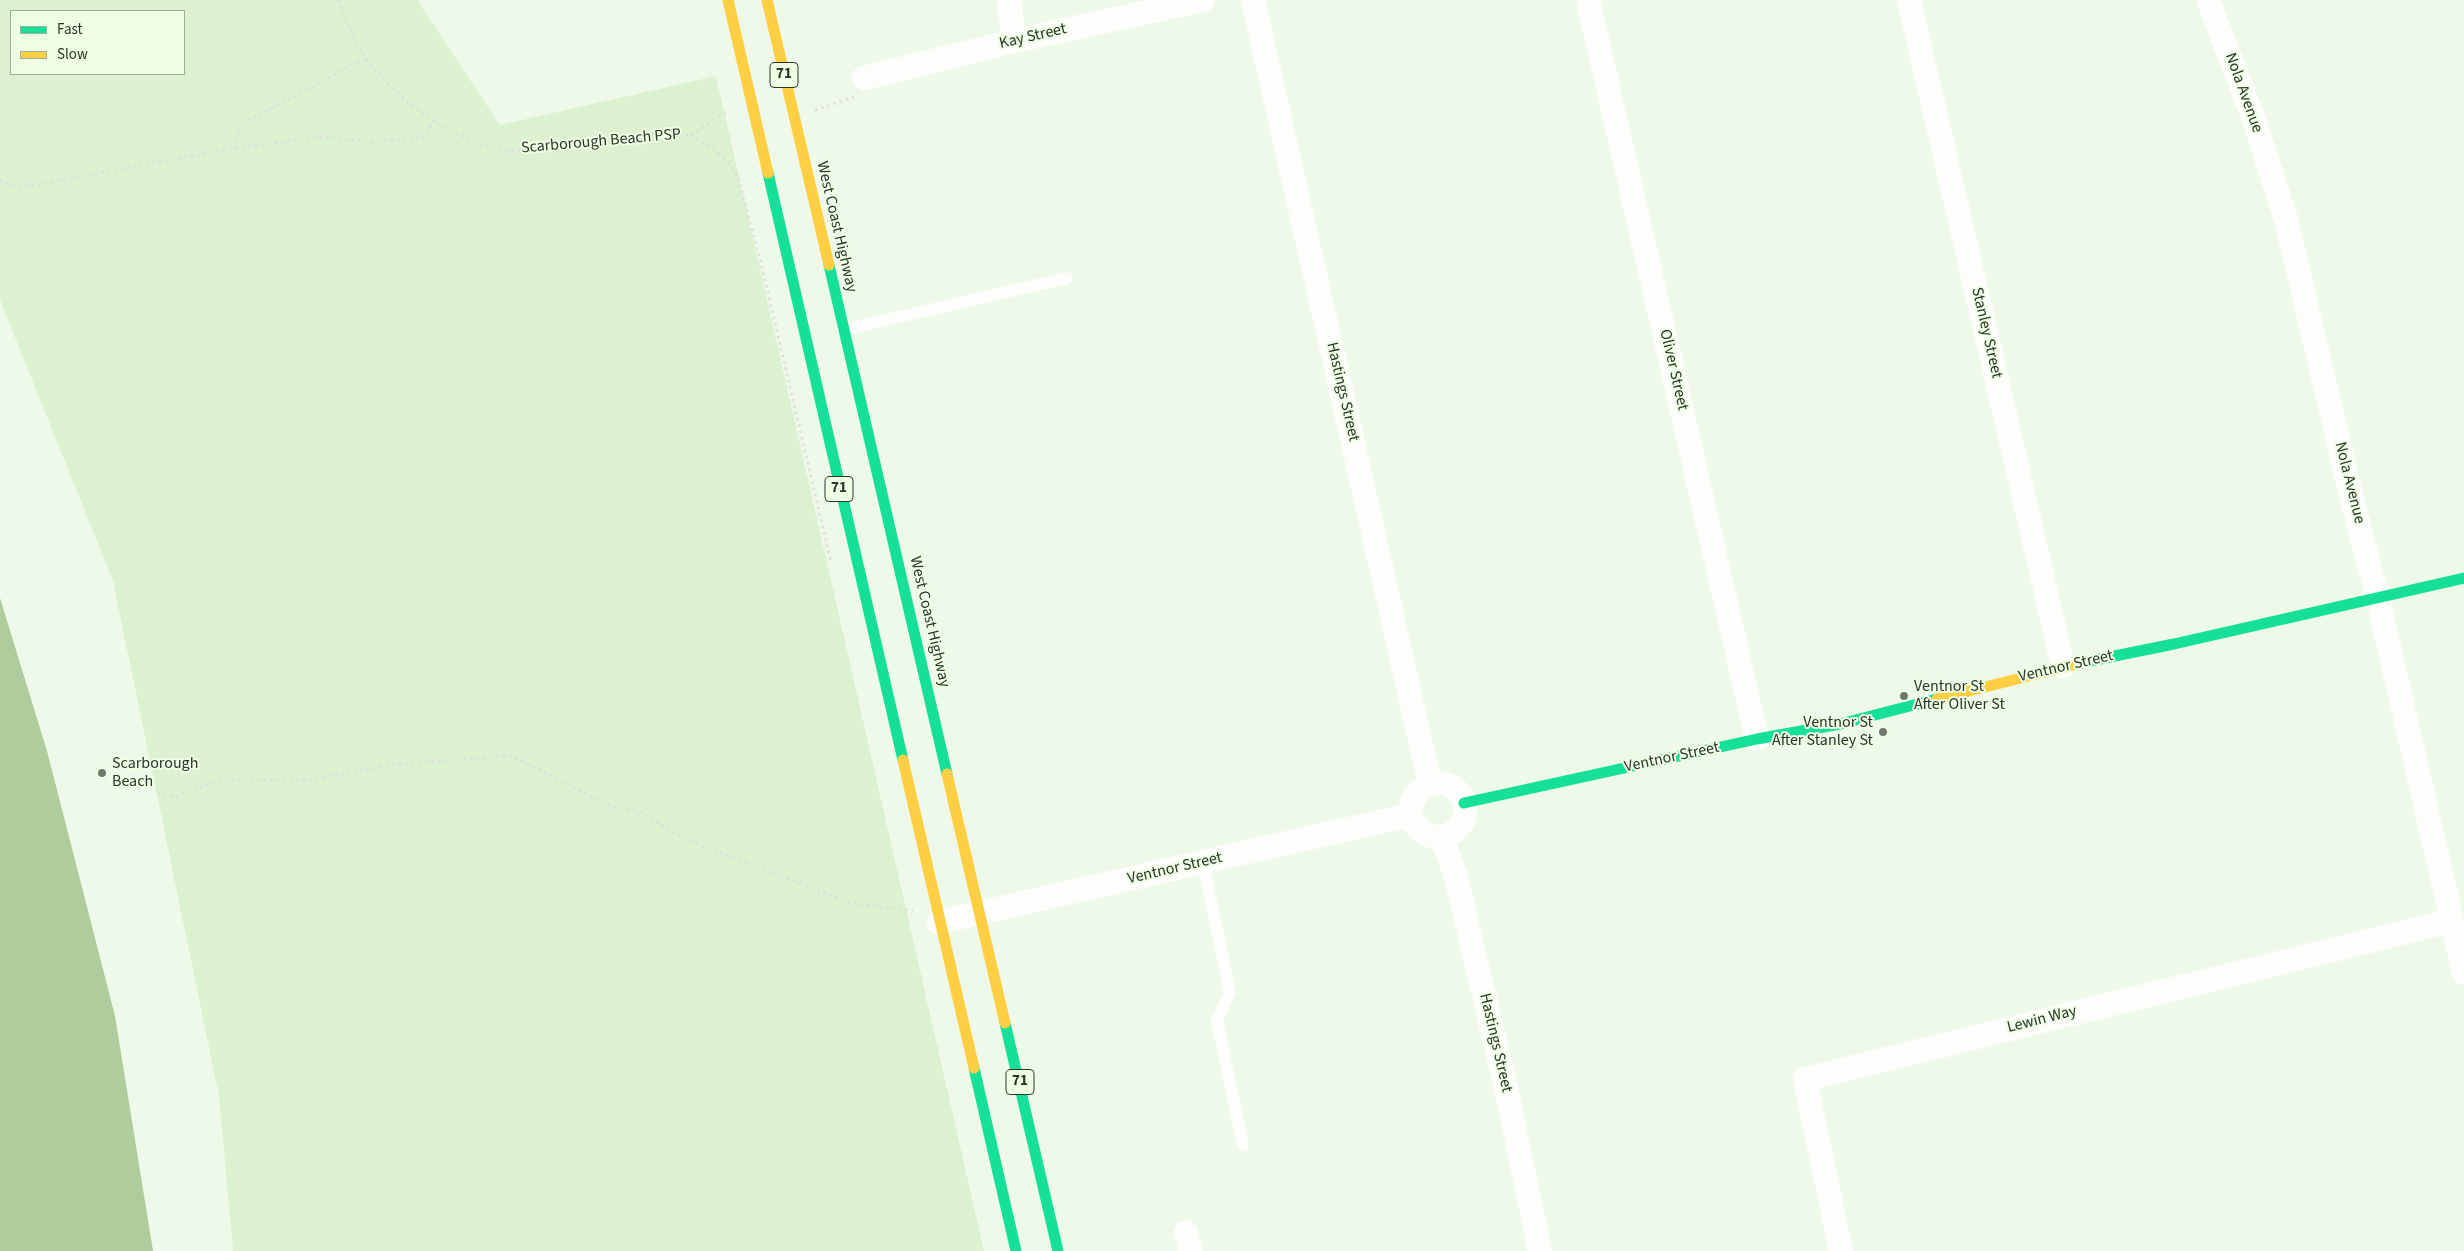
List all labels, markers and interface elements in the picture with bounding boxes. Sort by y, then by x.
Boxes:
legend [10,10,185,75]
text: Fast [57,19,83,40]
street label: Kay Street [998,20,1068,54]
text: Slow [57,44,88,65]
street label: Nola Avenue [2220,50,2266,136]
road number: 71 [770,62,798,88]
street label: Scarborough Beach PSP [520,125,682,159]
street label: West Coast Highway [812,159,860,295]
street label: Stanley Street [1966,286,2006,380]
street label: Oliver Street [1654,327,1692,413]
street label: Hastings Street [1321,341,1363,443]
street label: Nola Avenue [2330,440,2368,526]
road number: 71 [825,476,853,502]
street label: West Coast Highway [905,554,953,690]
street label: Ventnor Street [2017,647,2115,687]
place label: Ventnor St After Oliver St [1914,677,2005,715]
marker: Ventnor St After Oliver St [1898,690,1910,702]
place label: Ventnor St After Stanley St [1772,713,1873,751]
marker: Ventnor St After Stanley St [1877,726,1889,738]
street label: Ventnor Street [1623,739,1721,777]
place label: Scarborough Beach [112,754,198,792]
marker: Scarborough Beach [96,767,108,779]
street label: Ventnor Street [1126,849,1224,889]
street label: Hastings Street [1474,992,1516,1094]
street label: Lewin Way [2005,1002,2079,1038]
road number: 71 [1006,1070,1034,1094]

